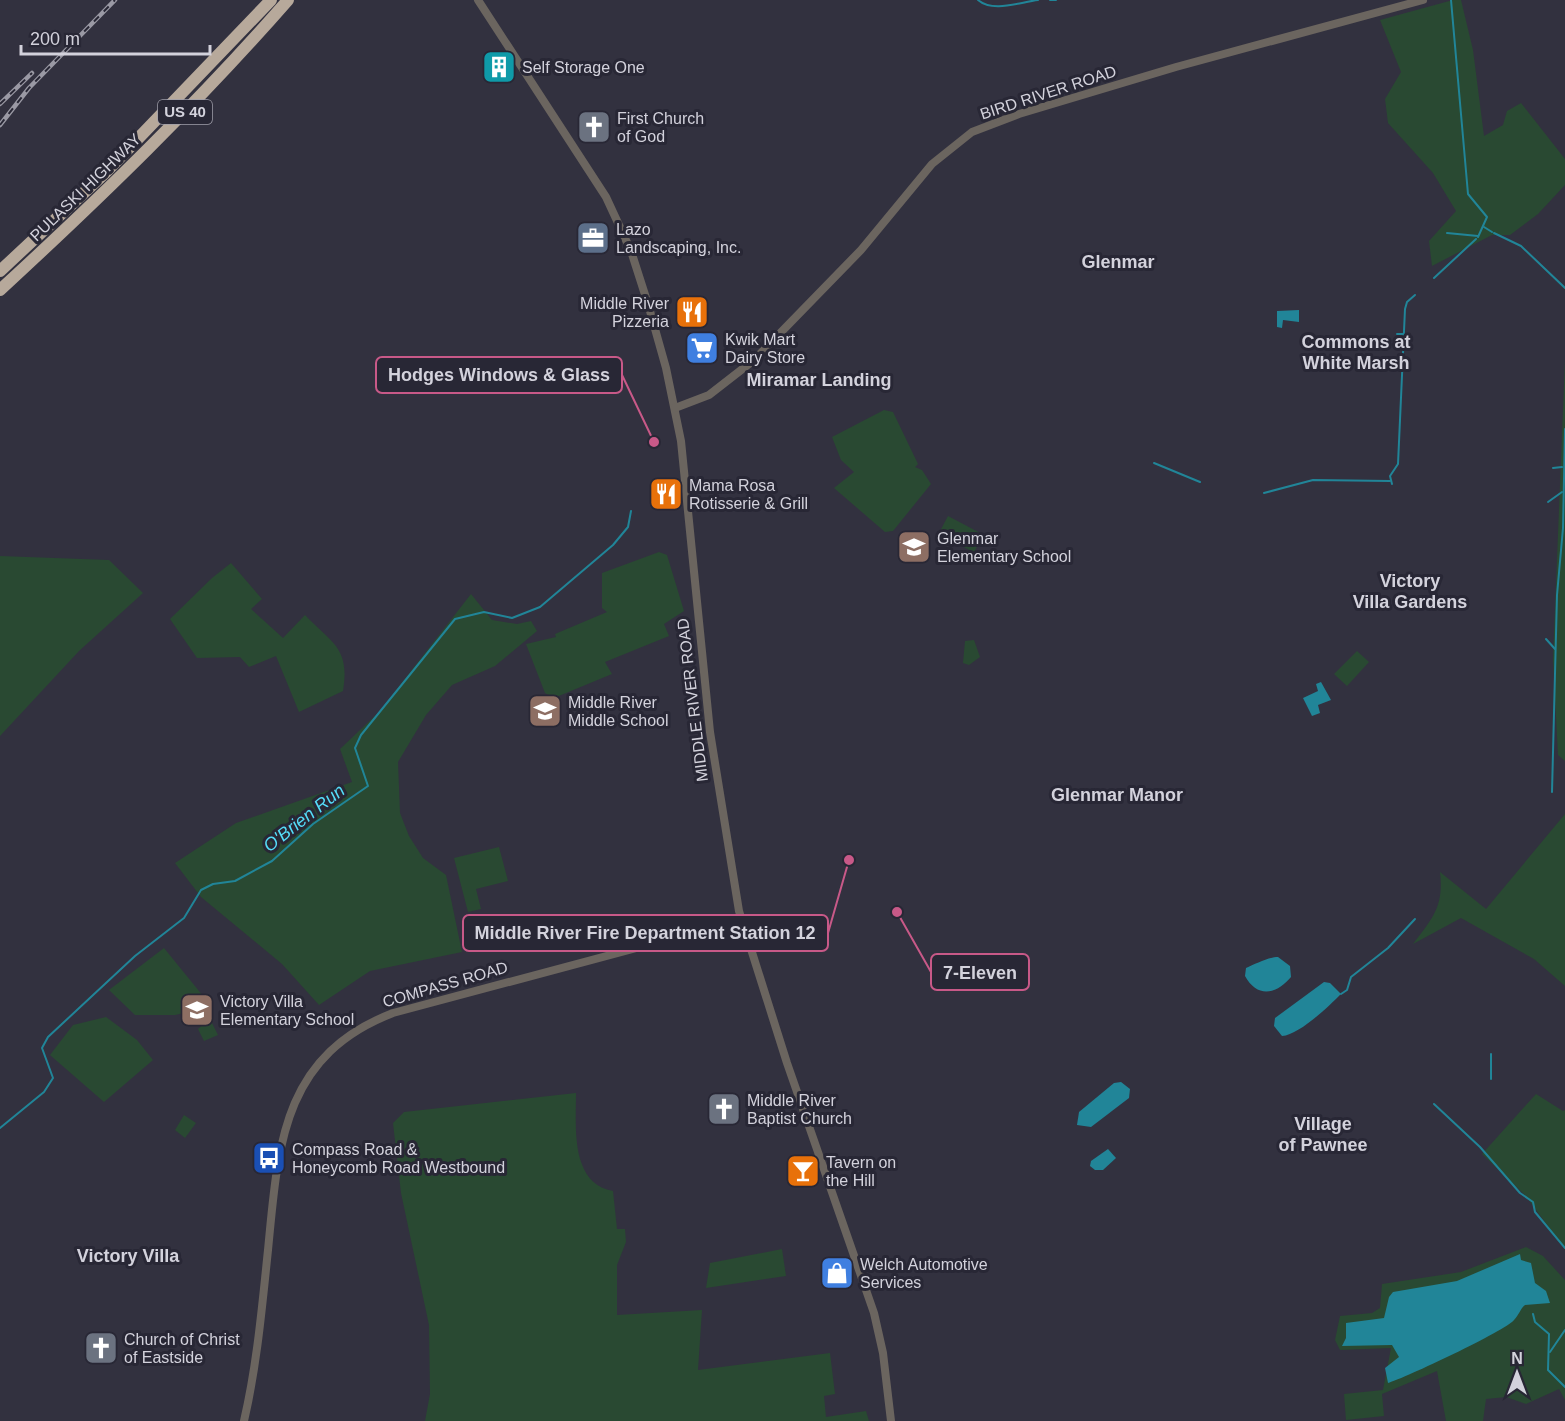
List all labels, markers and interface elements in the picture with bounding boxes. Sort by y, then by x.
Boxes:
scale bar [21,18,210,56]
text: 200 m [30,29,80,49]
building icon: Self Storage One [481,49,517,85]
place label: Self Storage One [522,59,645,76]
street label: BIRD RIVER ROAD [978,62,1118,123]
road number: US 40 [158,100,212,124]
church icon: First Church of God [576,109,612,145]
place label: First Church of God [617,110,704,145]
street label: PULASKI HIGHWAY [27,130,144,244]
office icon: Lazo Landscaping, Inc. [575,220,611,256]
place label: Lazo Landscaping, Inc. [616,221,741,256]
district label: Glenmar [1081,252,1155,272]
restaurant icon: Middle River Pizzeria [674,294,710,330]
place label: Middle River Pizzeria [580,295,670,330]
supermarket icon: Kwik Mart Dairy Store [684,330,720,366]
place label: Kwik Mart Dairy Store [725,331,805,366]
district label: Commons at White Marsh [1301,332,1411,373]
callout: Hodges Windows & Glass [376,357,622,393]
text: Hodges Windows & Glass [388,365,610,385]
district label: Miramar Landing [746,370,892,390]
restaurant icon: Mama Rosa Rotisserie & Grill [648,476,684,512]
place label: Mama Rosa Rotisserie & Grill [689,477,808,512]
school or university icon: Glenmar Elementary School [896,529,932,565]
place label: Glenmar Elementary School [937,530,1071,565]
district label: Victory Villa Gardens [1353,571,1467,612]
street label: MIDDLE RIVER ROAD [674,617,711,783]
school or university icon: Middle River Middle School [527,693,563,729]
place label: Middle River Middle School [568,694,669,729]
water label: O'Brien Run [259,780,349,856]
district label: Glenmar Manor [1051,785,1183,805]
callout: Middle River Fire Department Station 12 [463,915,828,951]
text: Middle River Fire Department Station 12 [474,923,816,943]
callout: 7-Eleven [931,954,1029,990]
street label: COMPASS ROAD [381,958,510,1010]
text: 7-Eleven [943,963,1017,983]
school or university icon: Victory Villa Elementary School [179,992,215,1028]
place label: Victory Villa Elementary School [220,993,354,1028]
church icon: Middle River Baptist Church [706,1091,742,1127]
place label: Middle River Baptist Church [747,1092,852,1127]
district label: Village of Pawnee [1278,1114,1368,1155]
bus stop icon: Compass Road & Honeycomb Road Westbound [251,1140,287,1176]
place label: Compass Road & Honeycomb Road Westbound [292,1141,505,1176]
bar icon: Tavern on the Hill [785,1153,821,1189]
place label: Tavern on the Hill [826,1154,896,1189]
district label: Victory Villa [77,1246,180,1266]
shop icon: Welch Automotive Services [819,1255,855,1291]
place label: Welch Automotive Services [860,1256,988,1291]
church icon: Church of Christ of Eastside [83,1330,119,1366]
place label: Church of Christ of Eastside [124,1331,240,1366]
north arrow [1487,1343,1547,1403]
text: N [1511,1350,1523,1367]

